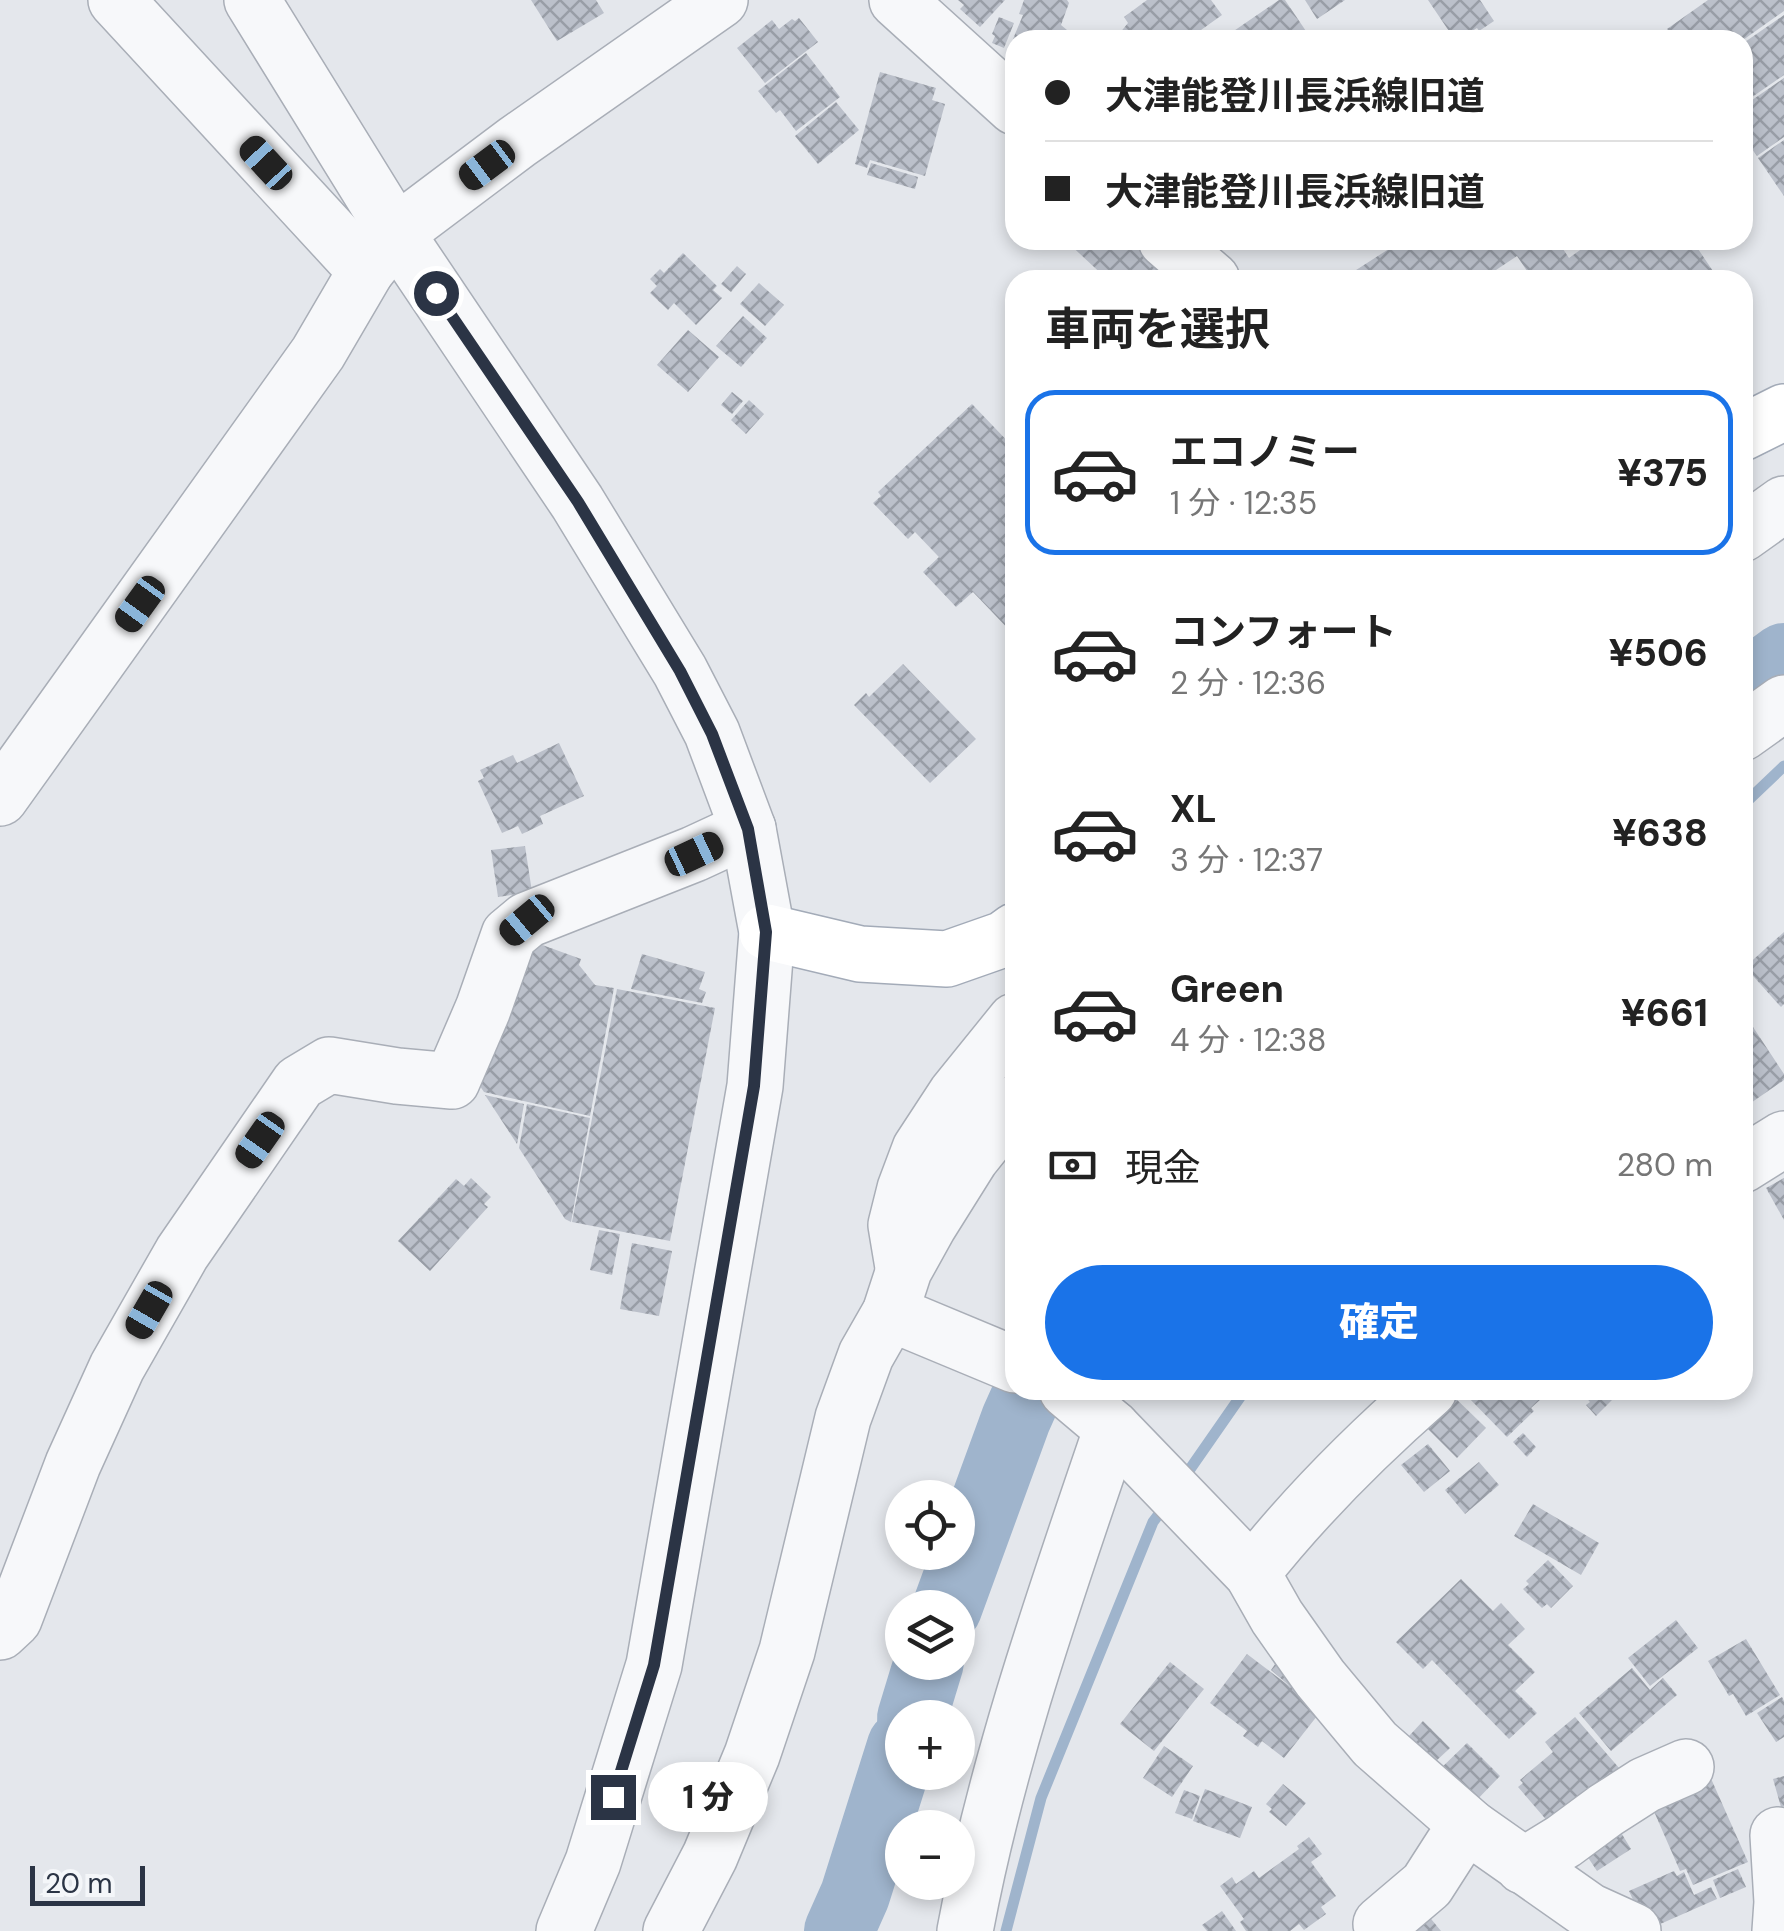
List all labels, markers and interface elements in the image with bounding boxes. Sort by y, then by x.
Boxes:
text: 大津能登川長浜線旧道 [1105,71,1485,121]
car [235,131,297,195]
car [454,135,520,195]
text: 大津能登川長浜線旧道 [1105,167,1485,217]
route start [414,271,459,316]
text: 車両を選択 [1045,300,1270,359]
text: エコノミー [1170,427,1360,477]
icon: car [1050,428,1140,518]
text: ¥375 [1617,448,1708,498]
text: 1 分 · 12:35 [1170,482,1317,524]
car [110,571,170,637]
text: コンフォート [1170,607,1397,657]
icon: car [1050,608,1140,698]
text: ¥506 [1609,628,1708,678]
text: 2 分 · 12:36 [1170,662,1326,704]
text: XL [1170,784,1217,834]
icon: car [1050,788,1140,878]
text: ¥638 [1612,808,1708,858]
car [660,828,728,880]
text: 3 分 · 12:37 [1170,839,1323,881]
car [494,889,560,951]
text: Green [1170,964,1284,1014]
icon: car [1050,968,1140,1058]
text: ¥661 [1621,988,1708,1038]
text: 4 分 · 12:38 [1170,1019,1327,1061]
car [231,1107,289,1173]
icon: cash [1045,1138,1100,1193]
text: 現金 [1125,1143,1201,1193]
text: 280 m [1617,1144,1713,1186]
button: 確定 [1045,1265,1713,1380]
car [121,1277,177,1343]
map controls [885,1480,975,1900]
button: locate [885,1480,975,1570]
button: layers [885,1590,975,1680]
button: + [885,1700,975,1790]
callout: 1 分 [648,1762,768,1832]
route end [591,1775,636,1820]
text: 1 分 [682,1776,734,1818]
button: − [885,1810,975,1900]
scale bar [30,1861,145,1906]
text: 20 m [45,1865,112,1902]

